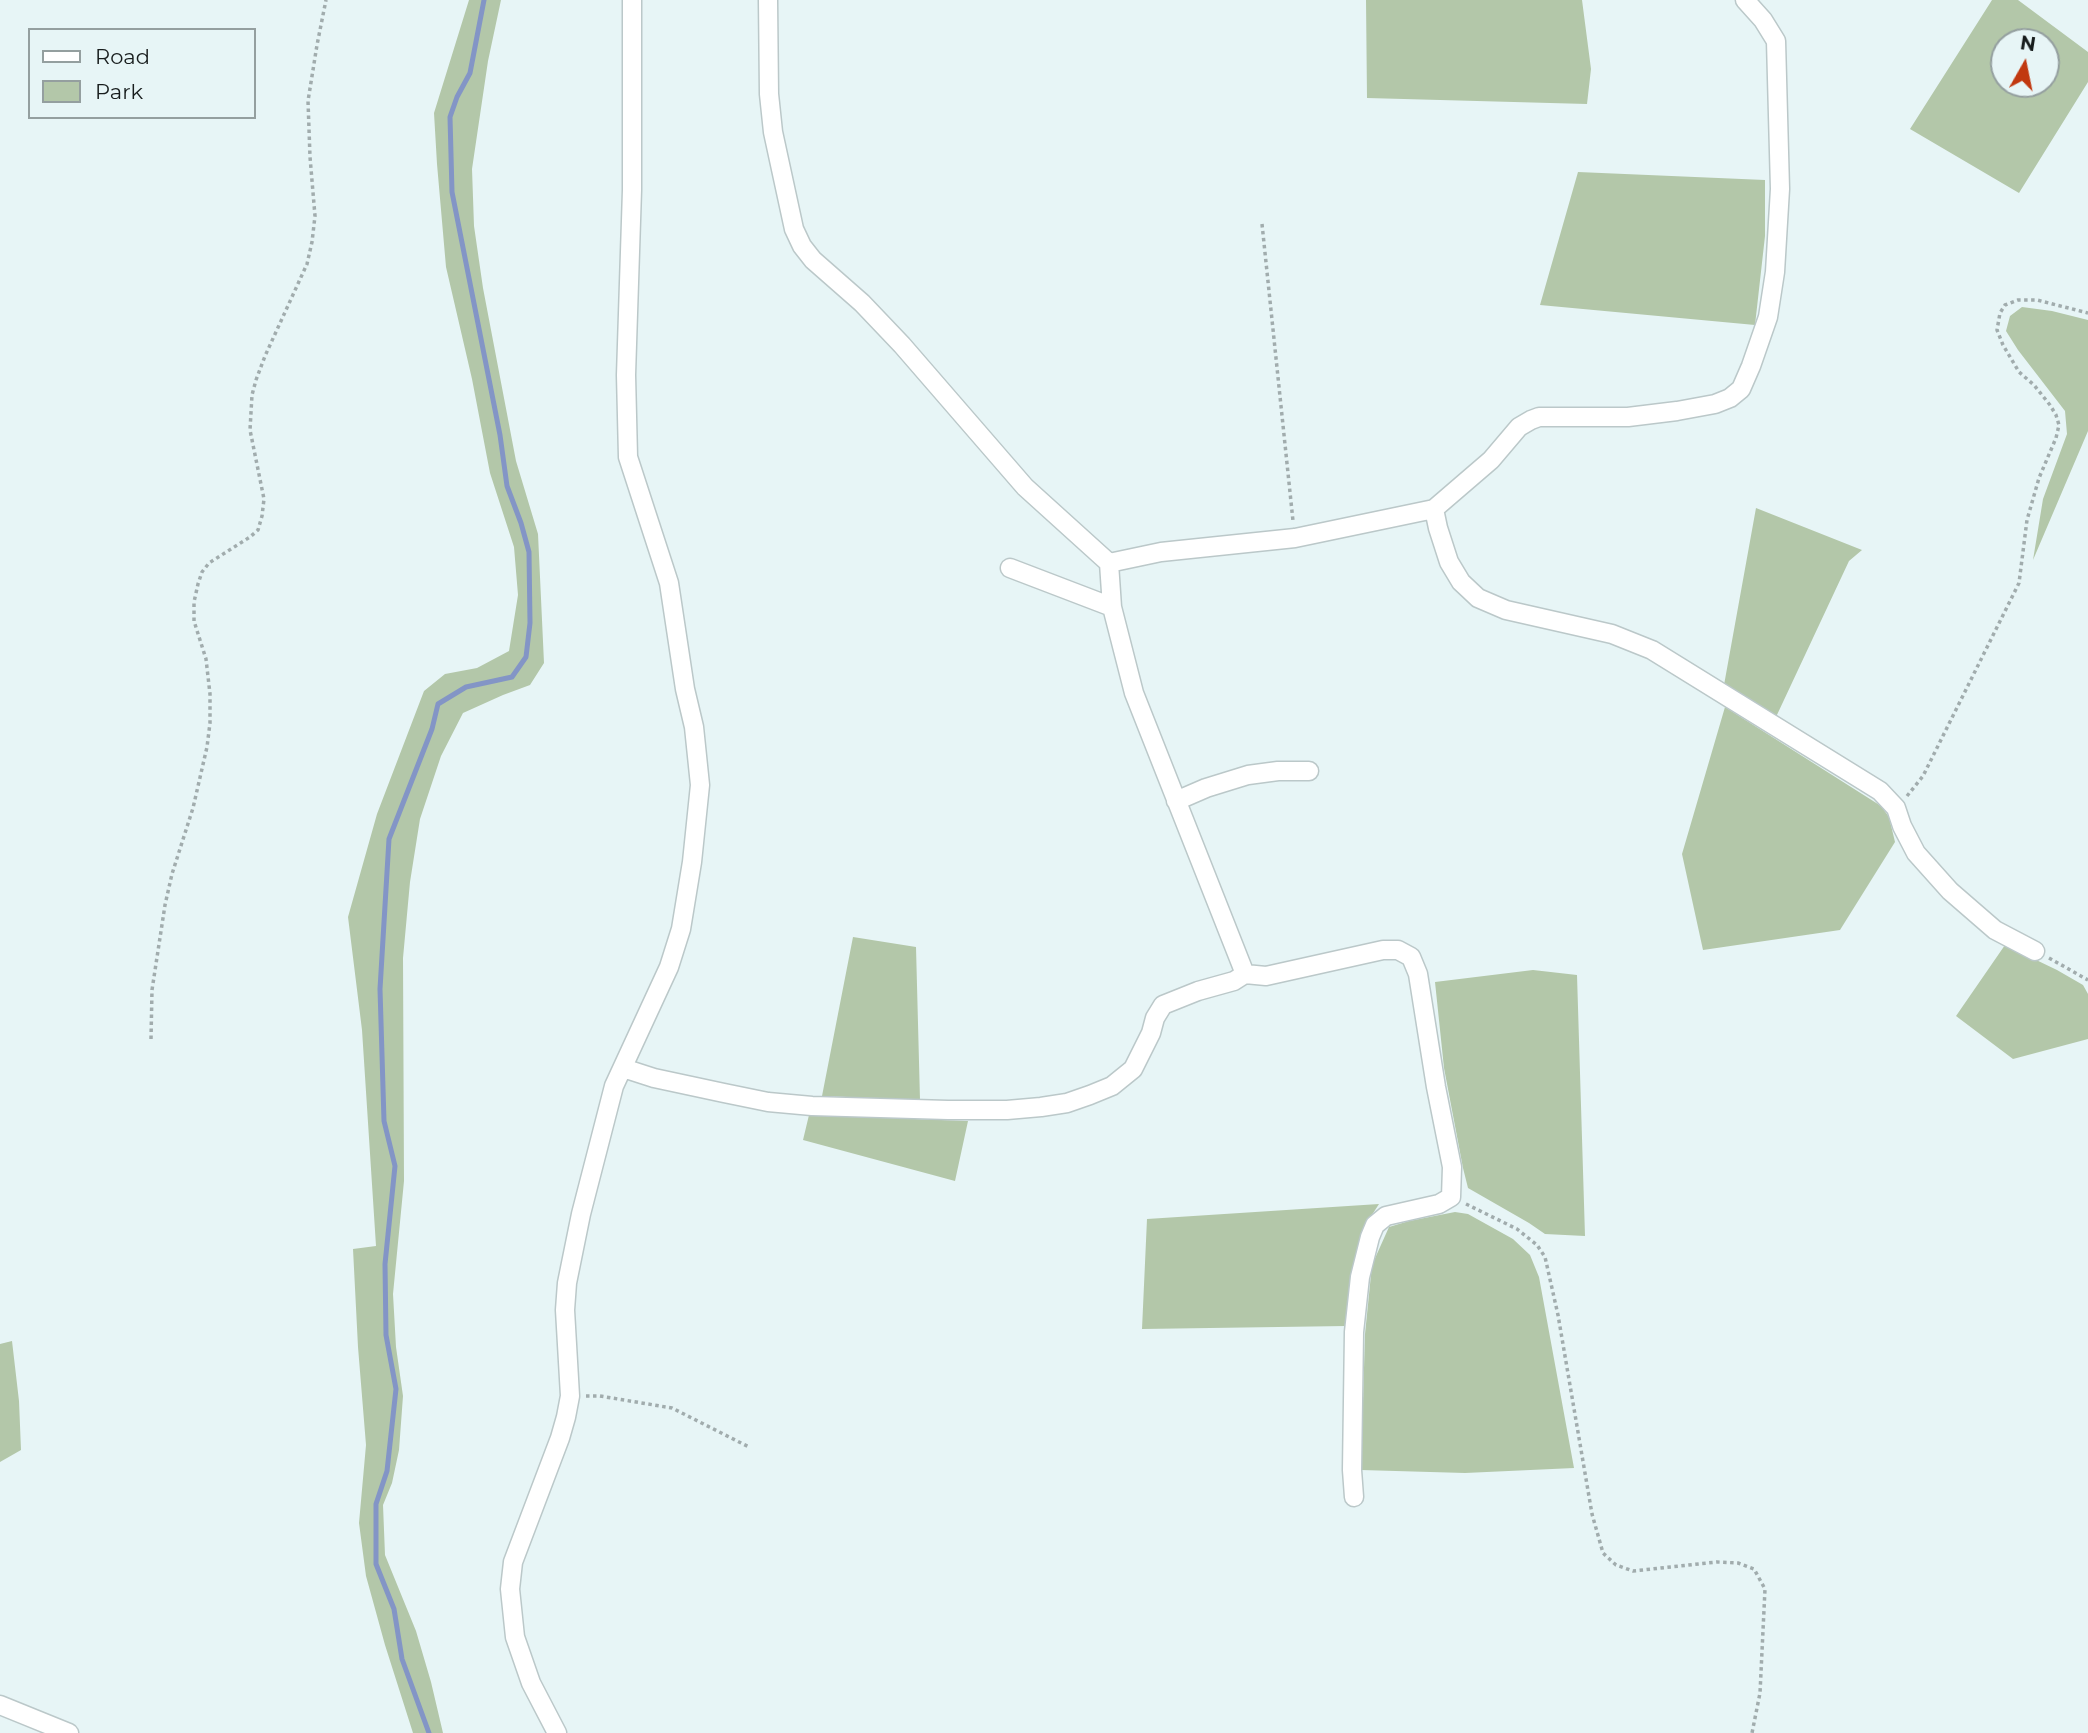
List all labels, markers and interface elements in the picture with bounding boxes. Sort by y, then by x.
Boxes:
legend [28,28,256,119]
north arrow [1990,28,2060,98]
text: N [2019,31,2037,56]
text: Road [95,44,150,69]
text: Park [95,79,143,104]

